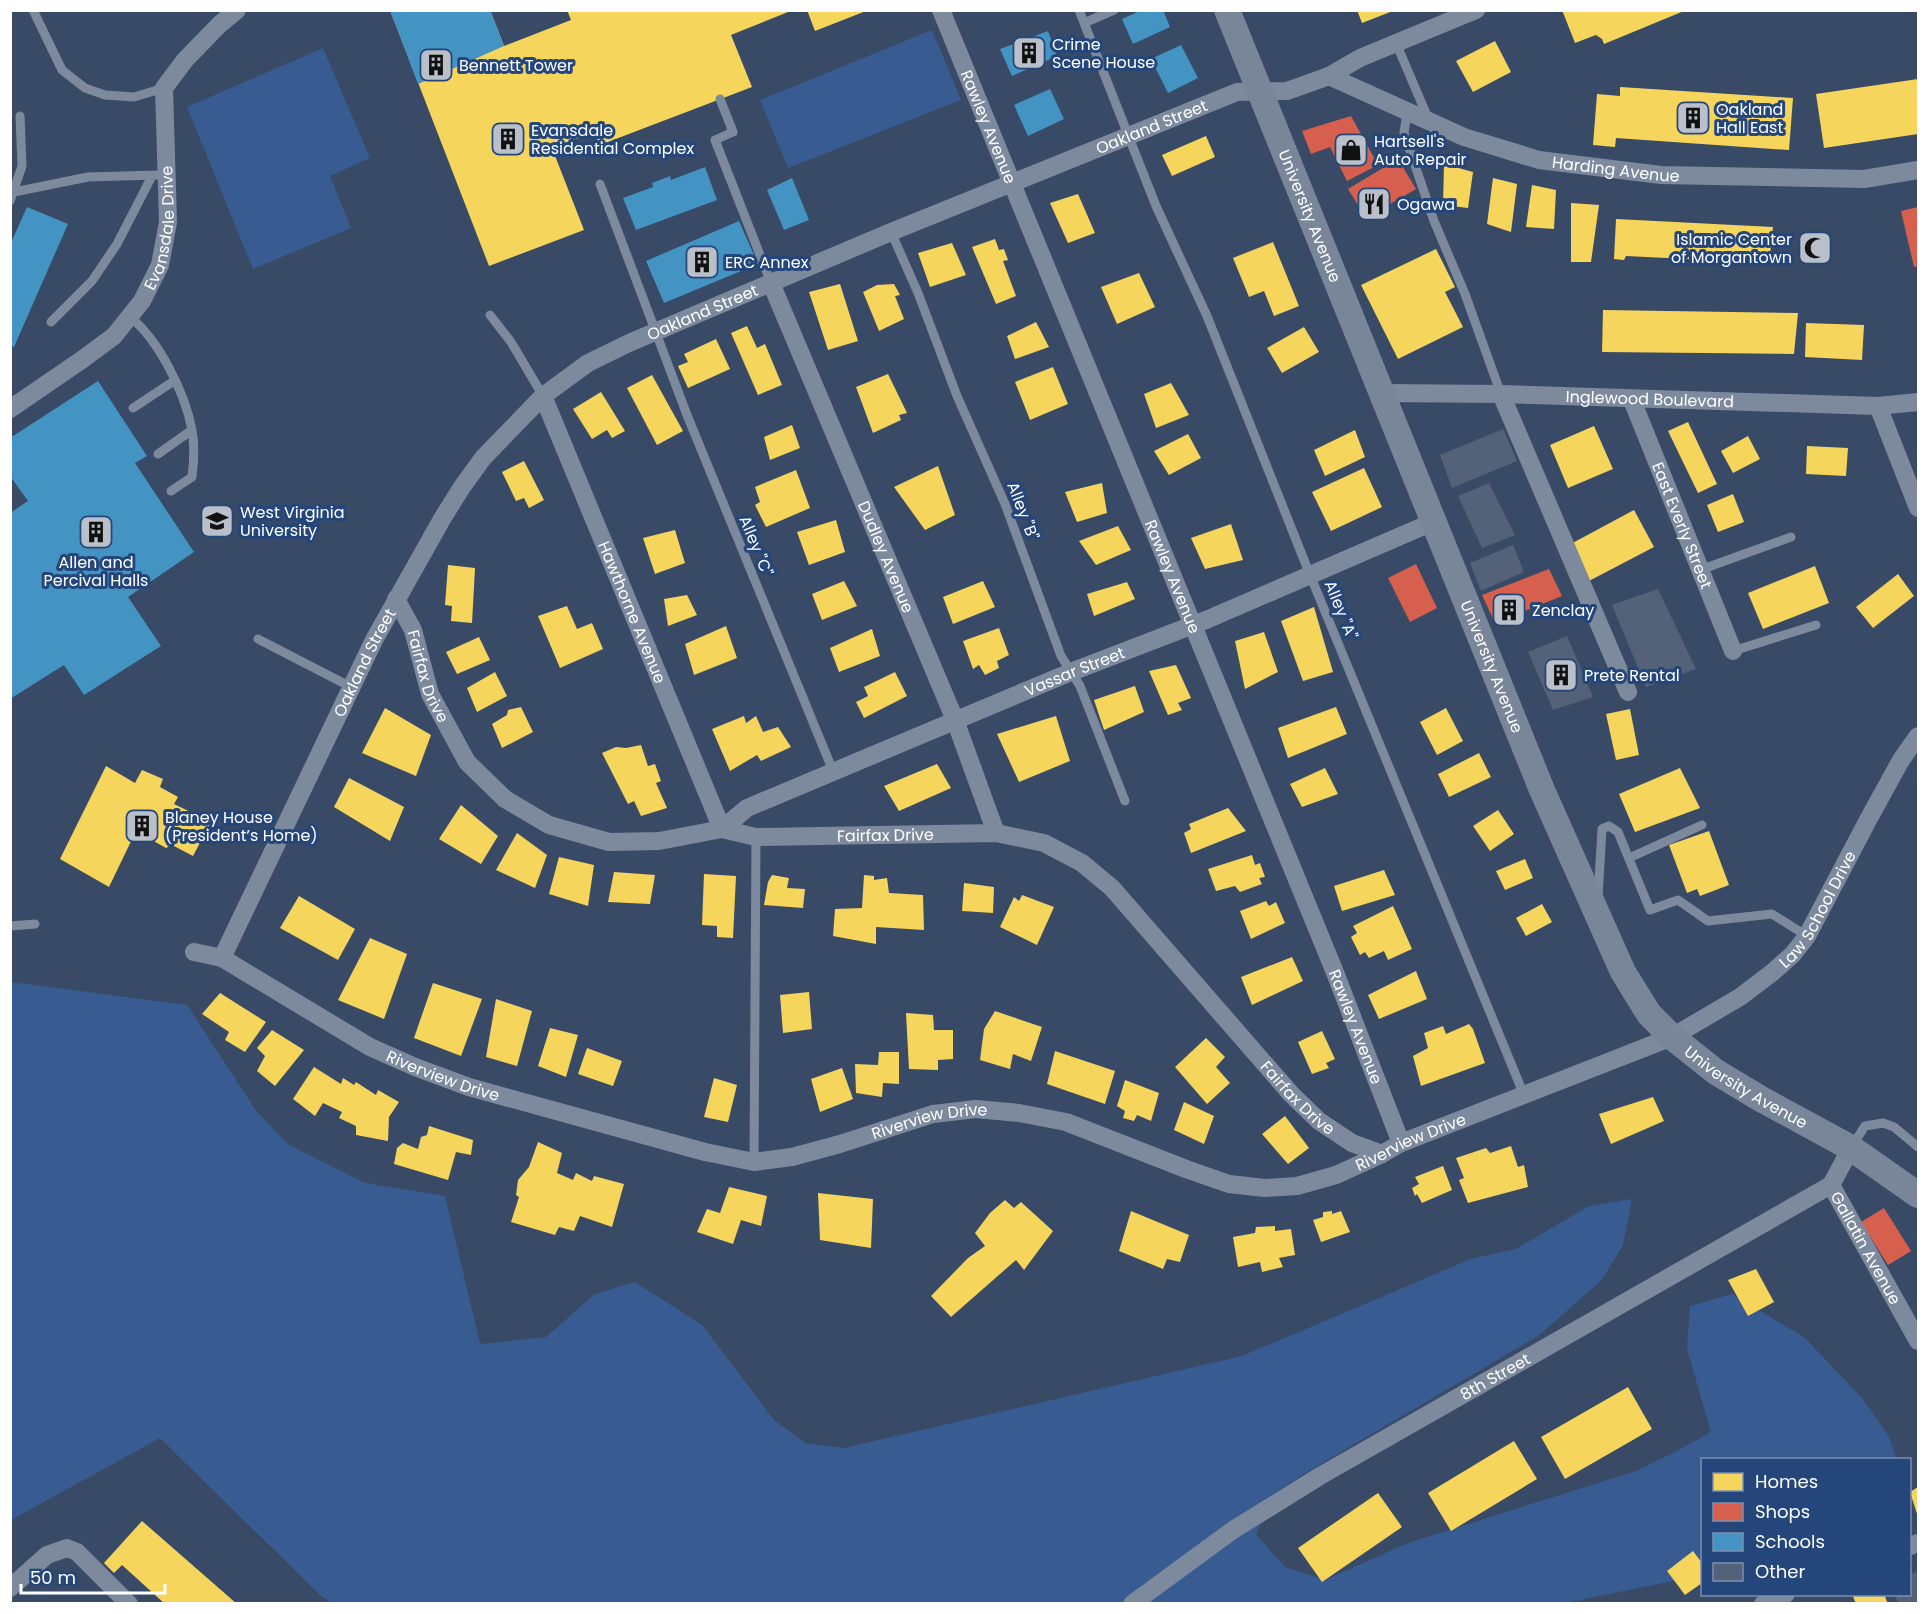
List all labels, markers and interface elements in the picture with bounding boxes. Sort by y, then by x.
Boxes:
place label: Crime Scene House [1052,33,1155,74]
building icon: Crime Scene House [1011,35,1047,71]
building icon: Bennett Tower [418,47,454,83]
place label: Bennett Tower [459,54,573,77]
street label: Rawley Avenue [955,66,1022,187]
street label: Oakland Street [1092,94,1211,160]
place label: Oakland Hall East [1716,98,1783,139]
building icon: Oakland Hall East [1675,100,1711,136]
place label: Evansdale Residential Complex [531,119,694,160]
building icon: Evansdale Residential Complex [490,121,526,157]
place label: Hartsell's Auto Repair [1374,130,1467,171]
shop icon: Hartsell's Auto Repair [1333,132,1369,168]
street label: University Avenue [1273,146,1347,286]
street label: Harding Avenue [1551,150,1680,187]
street label: Evansdale Drive [138,165,180,294]
restaurant icon: Ogawa [1356,186,1392,222]
place label: Ogawa [1397,193,1455,216]
place label: Islamic Center of Morgantown [1671,228,1792,269]
mosque icon: Islamic Center of Morgantown [1797,230,1833,266]
building icon: ERC Annex [684,244,720,280]
place label: ERC Annex [725,251,809,274]
street label: Oakland Street [643,278,761,346]
street label: Inglewood Boulevard [1565,385,1734,413]
street label: East Everly Street [1647,458,1718,592]
street label: Alley "B" [1001,478,1045,544]
street label: Dudley Avenue [852,497,920,616]
place label: West Virginia University [240,501,344,542]
school or university icon: West Virginia University [199,503,235,539]
street label: Alley "C" [733,512,779,580]
building icon: Allen and Percival Halls [78,514,114,550]
street label: Rawley Avenue [1139,516,1206,637]
street label: Hawthorne Avenue [593,538,672,687]
place label: Allen and Percival Halls [44,551,148,592]
street label: Alley "A" [1319,577,1363,643]
building icon: Zenclay [1491,592,1527,628]
street label: University Avenue [1455,597,1529,736]
place label: Zenclay [1532,599,1594,622]
street label: Oakland Street [327,604,401,721]
street label: Fairfax Drive [402,627,455,727]
street label: Vassar Street [1021,641,1128,702]
building icon: Prete Rental [1543,657,1579,693]
place label: Prete Rental [1584,664,1680,687]
place label: Blaney House (President’s Home) [165,806,318,847]
building icon: Blaney House (President’s Home) [124,808,160,844]
street label: Fairfax Drive [837,823,934,847]
street label: Law School Drive [1774,847,1861,973]
street label: Rawley Avenue [1323,966,1389,1087]
street label: University Avenue [1680,1040,1812,1134]
street label: Riverview Drive [383,1044,502,1106]
street label: Fairfax Drive [1255,1055,1340,1140]
street label: Riverview Drive [868,1097,989,1145]
street label: Riverview Drive [1351,1107,1469,1176]
street label: Gallatin Avenue [1825,1187,1907,1309]
street label: 8th Street [1456,1347,1534,1405]
legend [1701,1458,1911,1596]
text: Homes [1755,1469,1818,1494]
text: Shops [1755,1499,1810,1524]
text: Schools [1755,1529,1825,1554]
scale bar [21,1557,165,1595]
text: Other [1755,1559,1805,1584]
text: 50 m [30,1565,76,1590]

